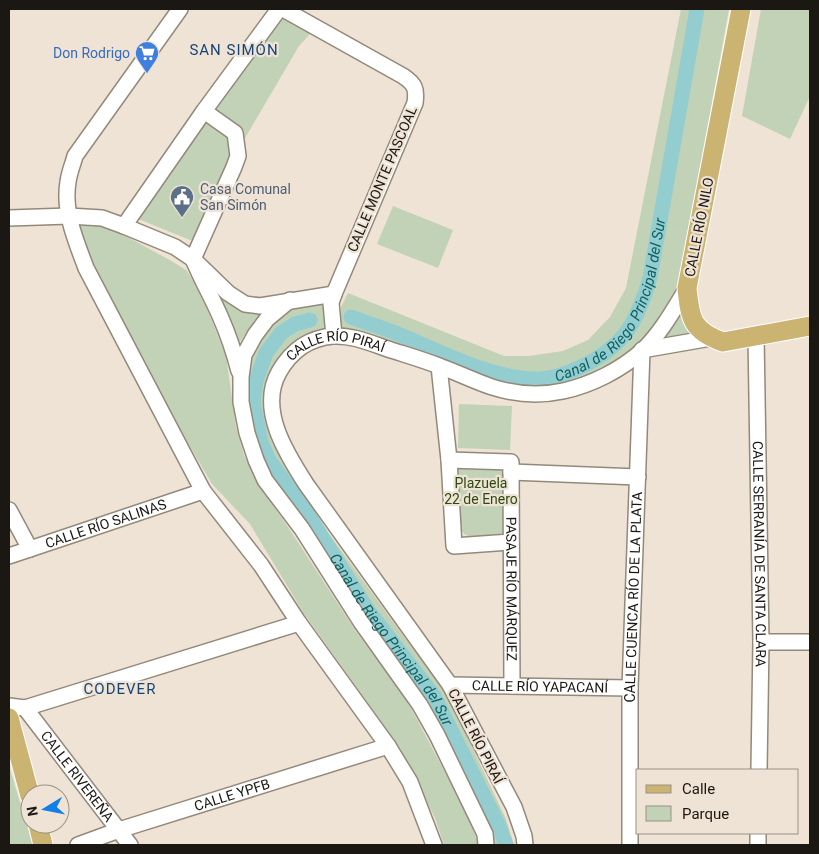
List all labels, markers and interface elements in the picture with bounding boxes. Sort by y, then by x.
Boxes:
supermarket icon: Don Rodrigo [134,40,160,74]
district label: SAN SIMÓN [189,41,279,59]
place label: Don Rodrigo [53,45,130,61]
street label: CALLE MONTE PASCOAL [344,103,420,254]
street label: CALLE RÍO NILO [681,176,716,278]
place label: Casa Comunal San Simón [200,181,291,213]
public building icon: Casa Comunal San Simón [169,184,195,218]
water label: Canal de Riego Principal del Sur [552,216,669,386]
street label: CALLE RÍO PIRAÍ [283,327,389,364]
street label: CALLE SERRANÍA DE SANTA CLARA [750,441,769,667]
park label: Plazuela 22 de Enero [444,475,518,507]
street label: CALLE CUENCA RÍO DE LA PLATA [622,491,645,703]
street label: CALLE RÍO SALINAS [43,496,168,551]
street label: PASAJE RÍO MÁRQUEZ [503,517,521,661]
water label: Canal de Riego Principal del Sur [326,550,457,730]
street label: CALLE RÍO YAPACANÍ [472,677,609,696]
district label: CODEVER [84,680,156,698]
street label: CALLE RÍO PIRAÍ [445,685,508,787]
street label: CALLE RIVEREÑA [37,728,117,825]
legend [636,769,799,834]
street label: CALLE YPFB [192,775,272,814]
text: Calle [682,780,715,798]
north arrow [20,784,70,834]
text: N [23,805,41,818]
text: Parque [682,805,729,823]

